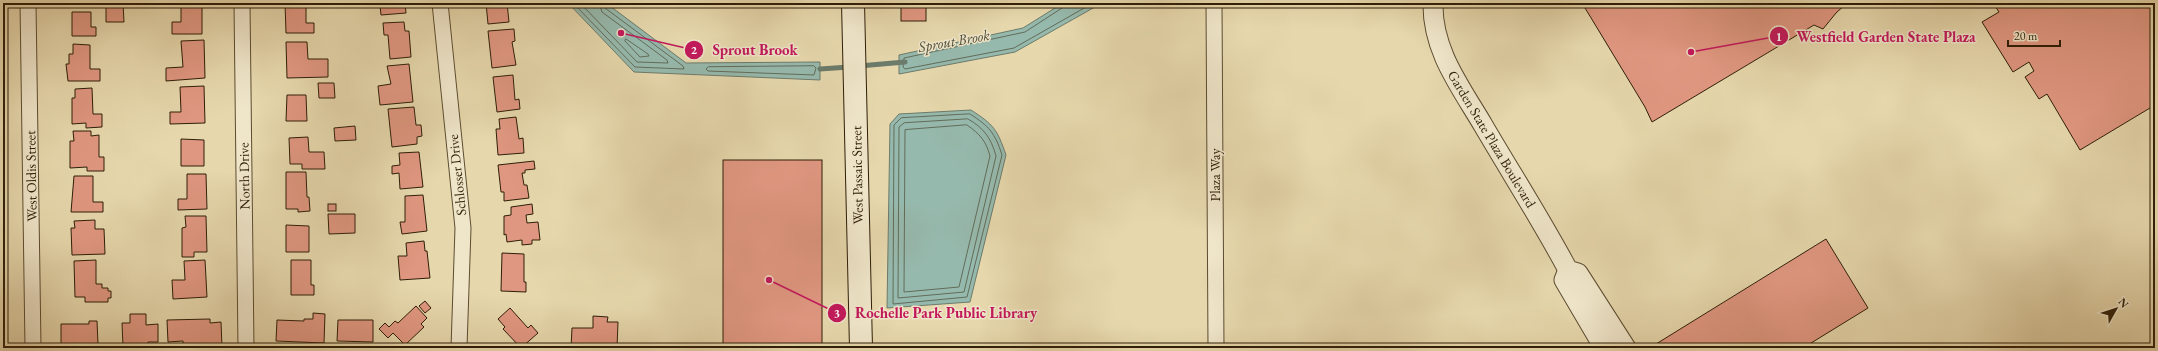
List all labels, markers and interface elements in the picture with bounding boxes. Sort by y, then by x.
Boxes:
scale bar [2008,22,2060,48]
callout: Westfield Garden State Plaza [1769,23,1984,50]
water label: Sprout Brook [916,25,991,56]
text: Westfield Garden State Plaza [1796,27,1976,46]
text: 20 m [2014,28,2038,44]
text: 1 [1776,29,1782,45]
callout: Sprout Brook [684,36,805,63]
text: Sprout Brook [712,40,798,59]
text: 2 [691,42,698,58]
street label: Garden State Plaza Boulevard [1444,67,1541,212]
street label: West Passaic Street [847,125,867,224]
street label: West Oldis Street [21,130,41,222]
street label: Schlosser Drive [444,133,470,217]
street label: North Drive [234,142,254,210]
street label: Plaza Way [1206,148,1224,202]
north arrow [2096,289,2136,329]
text: N [2116,295,2132,311]
callout: Rochelle Park Public Library [827,299,1045,326]
text: Rochelle Park Public Library [855,303,1038,322]
text: 3 [834,305,840,321]

